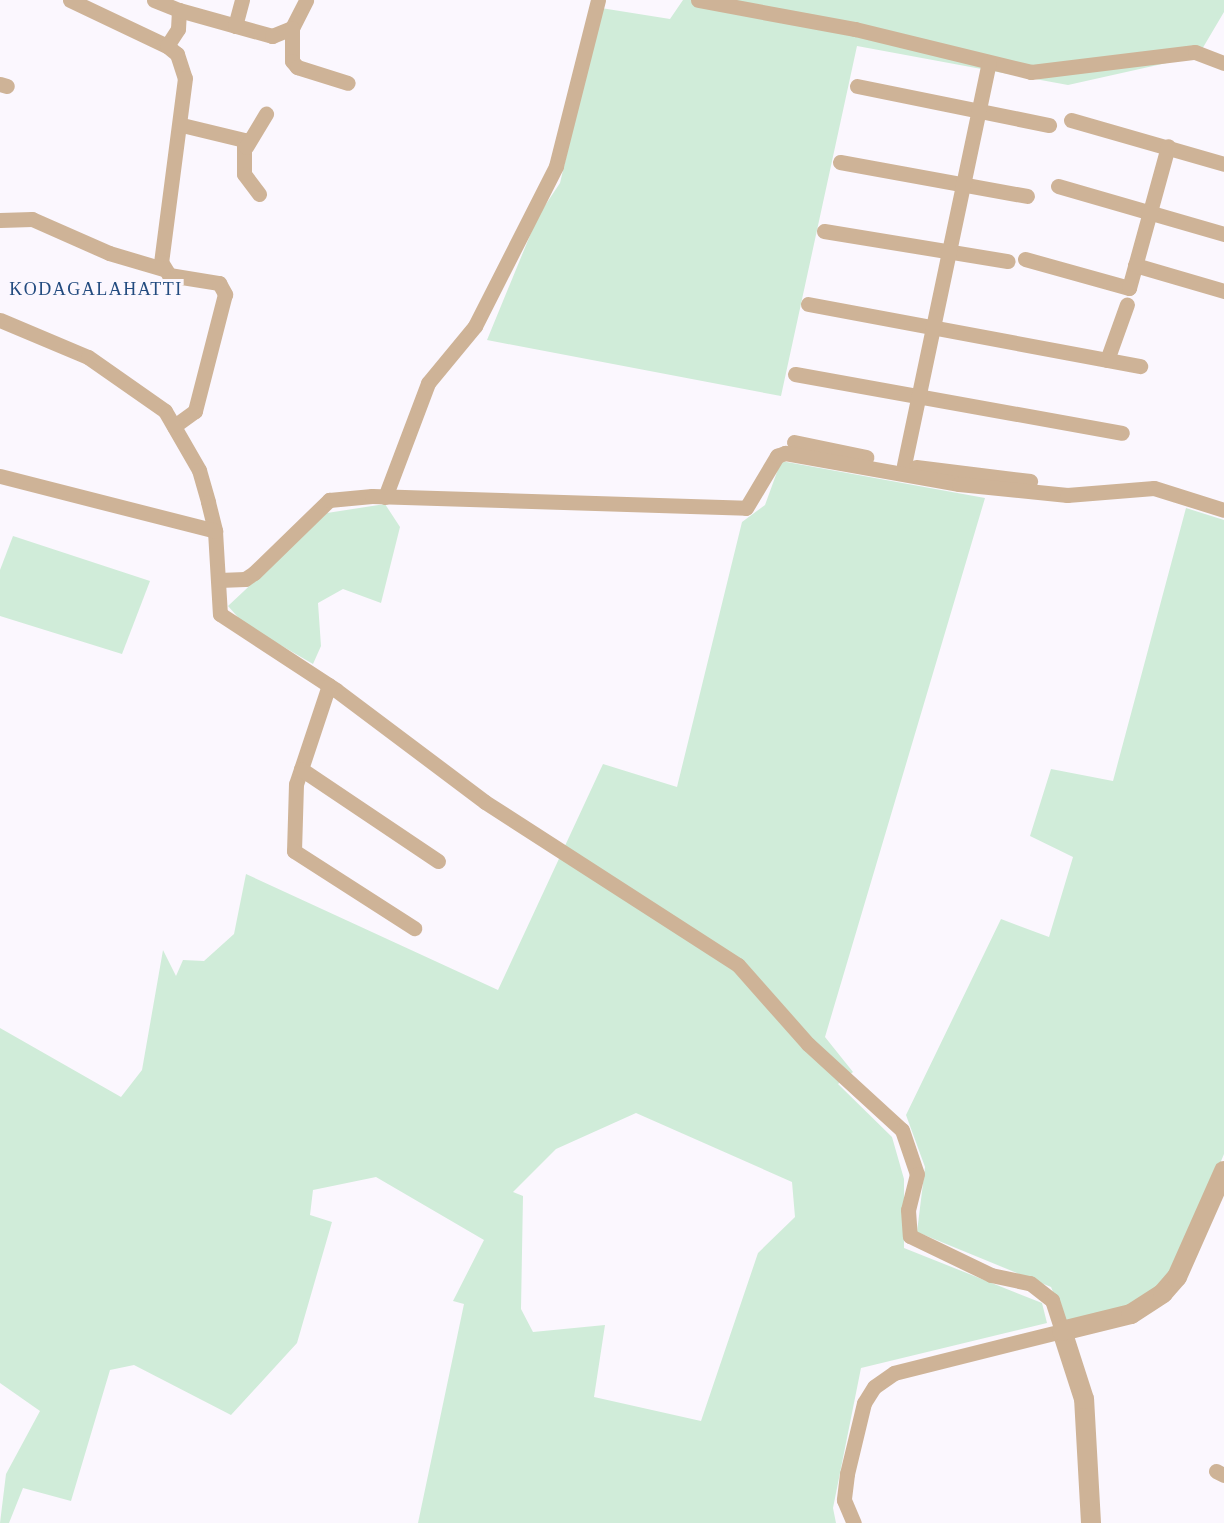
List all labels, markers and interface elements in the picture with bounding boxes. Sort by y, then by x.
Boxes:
district label: KODAGALAHATTI [9,278,183,300]

